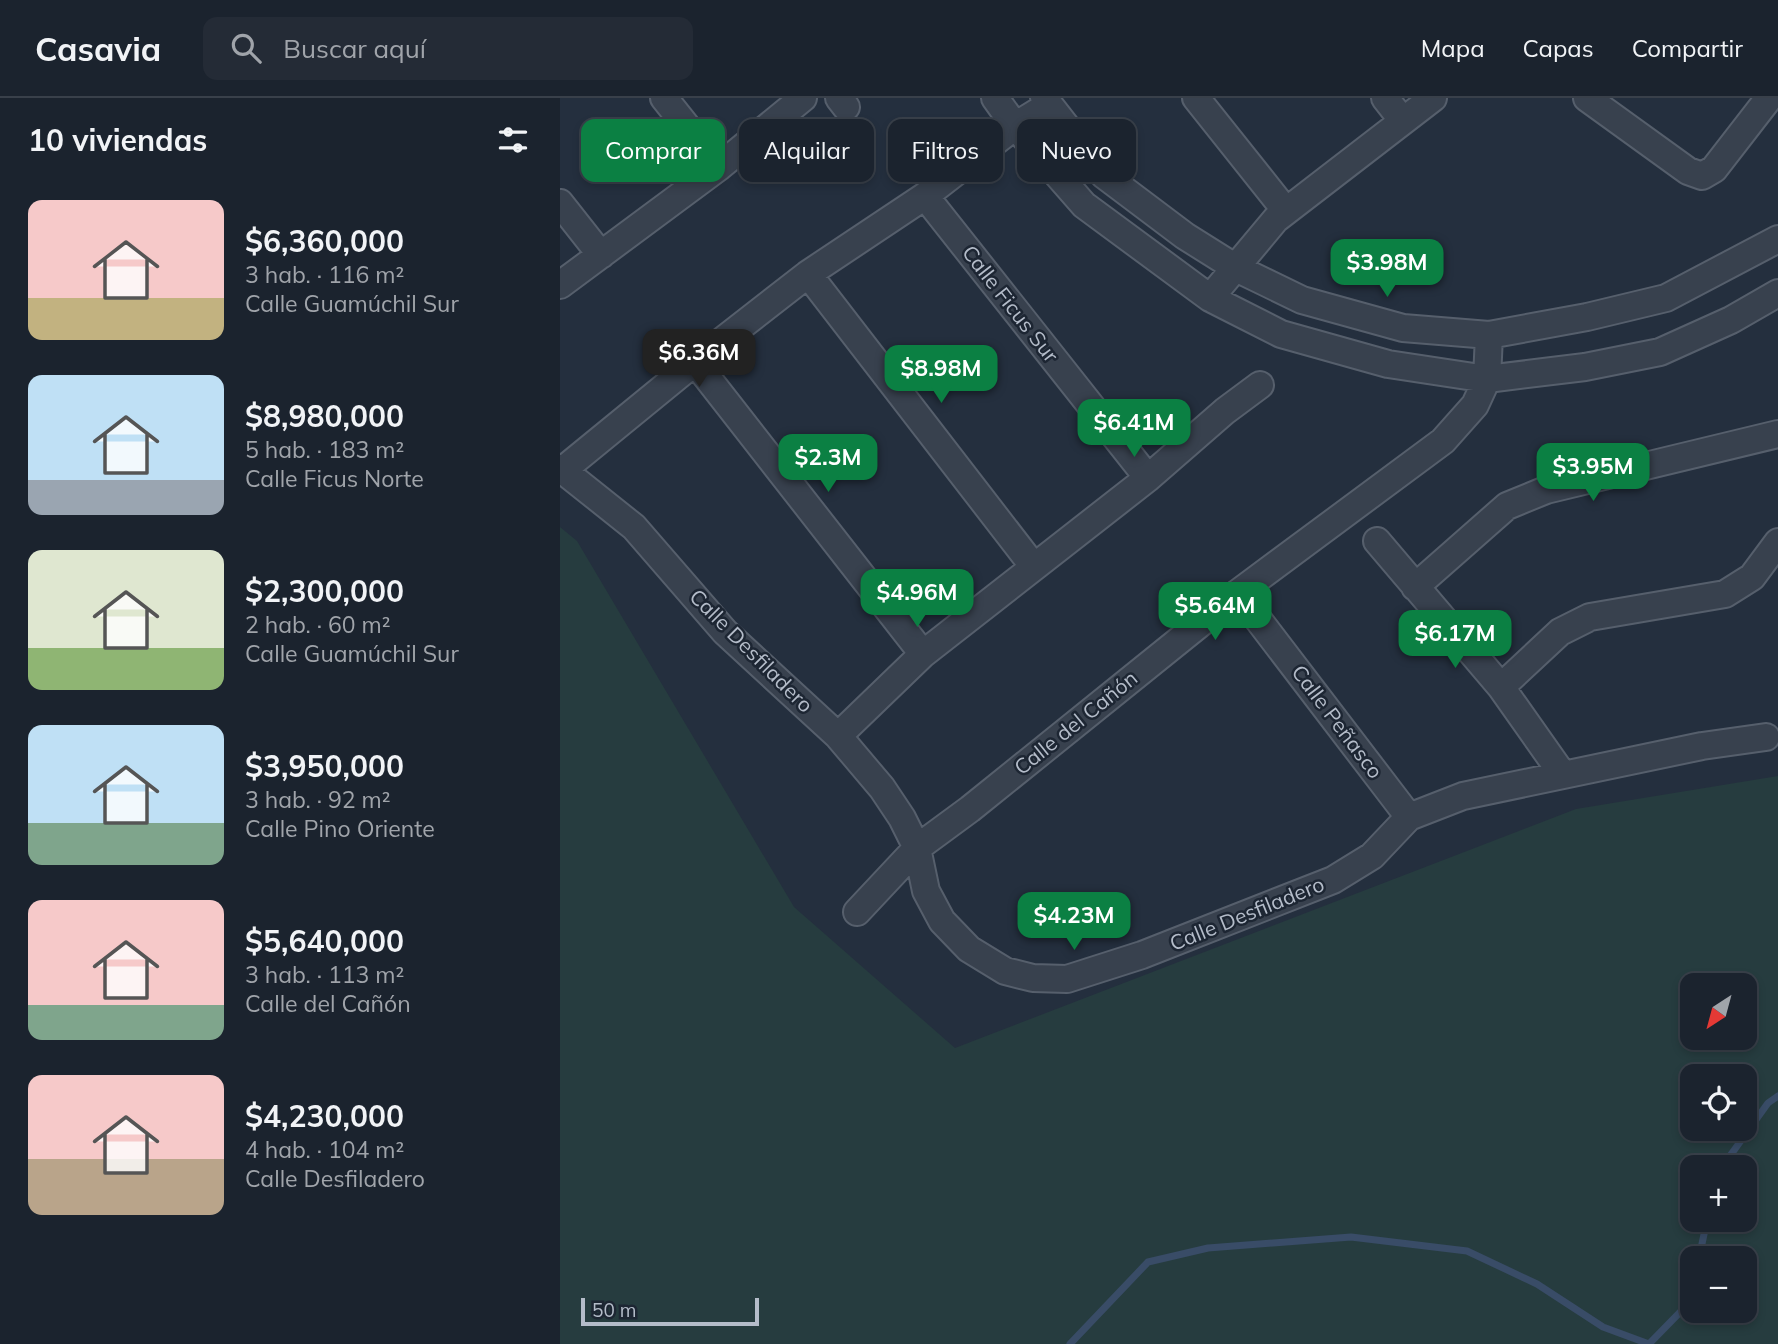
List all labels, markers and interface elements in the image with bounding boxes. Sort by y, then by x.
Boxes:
search box [203,17,693,80]
text: Casavia [35,28,161,69]
icon: search [227,29,265,67]
text: Buscar aquí [283,32,426,65]
text: Mapa [1421,33,1485,63]
text: Capas [1523,33,1594,63]
text: Compartir [1632,33,1743,63]
chip: Comprar [581,119,725,182]
chip: Alquilar [739,119,874,182]
chip: Filtros [888,119,1003,182]
chip: Nuevo [1017,119,1136,182]
text: 10 viviendas [28,121,207,159]
icon: filters [494,121,532,159]
text: $6,360,000 [245,222,404,260]
icon: home [84,228,168,312]
street label: Calle Ficus Sur [957,240,1065,367]
pin: $3.98M [1330,240,1444,299]
text: $3.98M [1347,247,1427,276]
text: 3 hab. · 116 m² [245,260,404,289]
text: Calle Guamúchil Sur [245,289,459,318]
pin: $6.36M [642,330,756,389]
text: $6.36M [659,337,739,366]
pin: $8.98M [884,345,998,405]
text: $8.98M [901,353,981,382]
text: $8,980,000 [245,397,404,435]
pin: $6.41M [1077,400,1191,459]
icon: home [84,403,168,487]
text: $6.41M [1094,407,1174,436]
pin: $2.3M [779,434,877,494]
text: 5 hab. · 183 m² [245,435,404,464]
text: $2.3M [794,442,862,471]
pin: $3.95M [1536,444,1650,503]
text: $3.95M [1553,451,1633,480]
text: Calle Ficus Norte [245,464,424,493]
pin: $4.96M [860,570,974,629]
text: $2,300,000 [245,572,404,610]
text: $4.96M [877,577,957,606]
icon: home [84,578,168,662]
pin: $5.64M [1158,582,1272,642]
street label: Calle Desfiladero [684,583,819,718]
text: $5.64M [1175,590,1255,619]
text: 2 hab. · 60 m² [245,610,390,639]
pin: $6.17M [1398,610,1512,670]
text: $6.17M [1415,618,1495,647]
text: Calle Guamúchil Sur [245,639,459,668]
street label: Calle Peñasco [1287,659,1389,783]
street label: Calle del Cañón [1008,665,1142,780]
text: $3,950,000 [245,747,404,785]
icon: home [84,753,168,837]
text: 3 hab. · 92 m² [245,785,390,814]
text: Calle Pino Oriente [245,814,435,843]
street label: Calle Desfiladero [1166,870,1328,956]
pin: $4.23M [1017,892,1131,952]
text: $4.23M [1034,900,1114,929]
text: $5,640,000 [245,922,404,960]
icon: home [84,928,168,1012]
text: 3 hab. · 113 m² [245,960,404,989]
north arrow [1680,973,1757,1050]
map controls [1680,973,1757,1323]
text: Calle del Cañón [245,989,411,1018]
button: locate [1680,1064,1757,1141]
text: $4,230,000 [245,1097,404,1135]
icon: home [84,1103,168,1187]
text: 4 hab. · 104 m² [245,1135,404,1164]
button: + [1680,1155,1757,1232]
text: Calle Desfiladero [245,1164,425,1193]
button: − [1680,1246,1757,1323]
scale bar [581,1295,760,1327]
text: 50 m [592,1298,636,1322]

